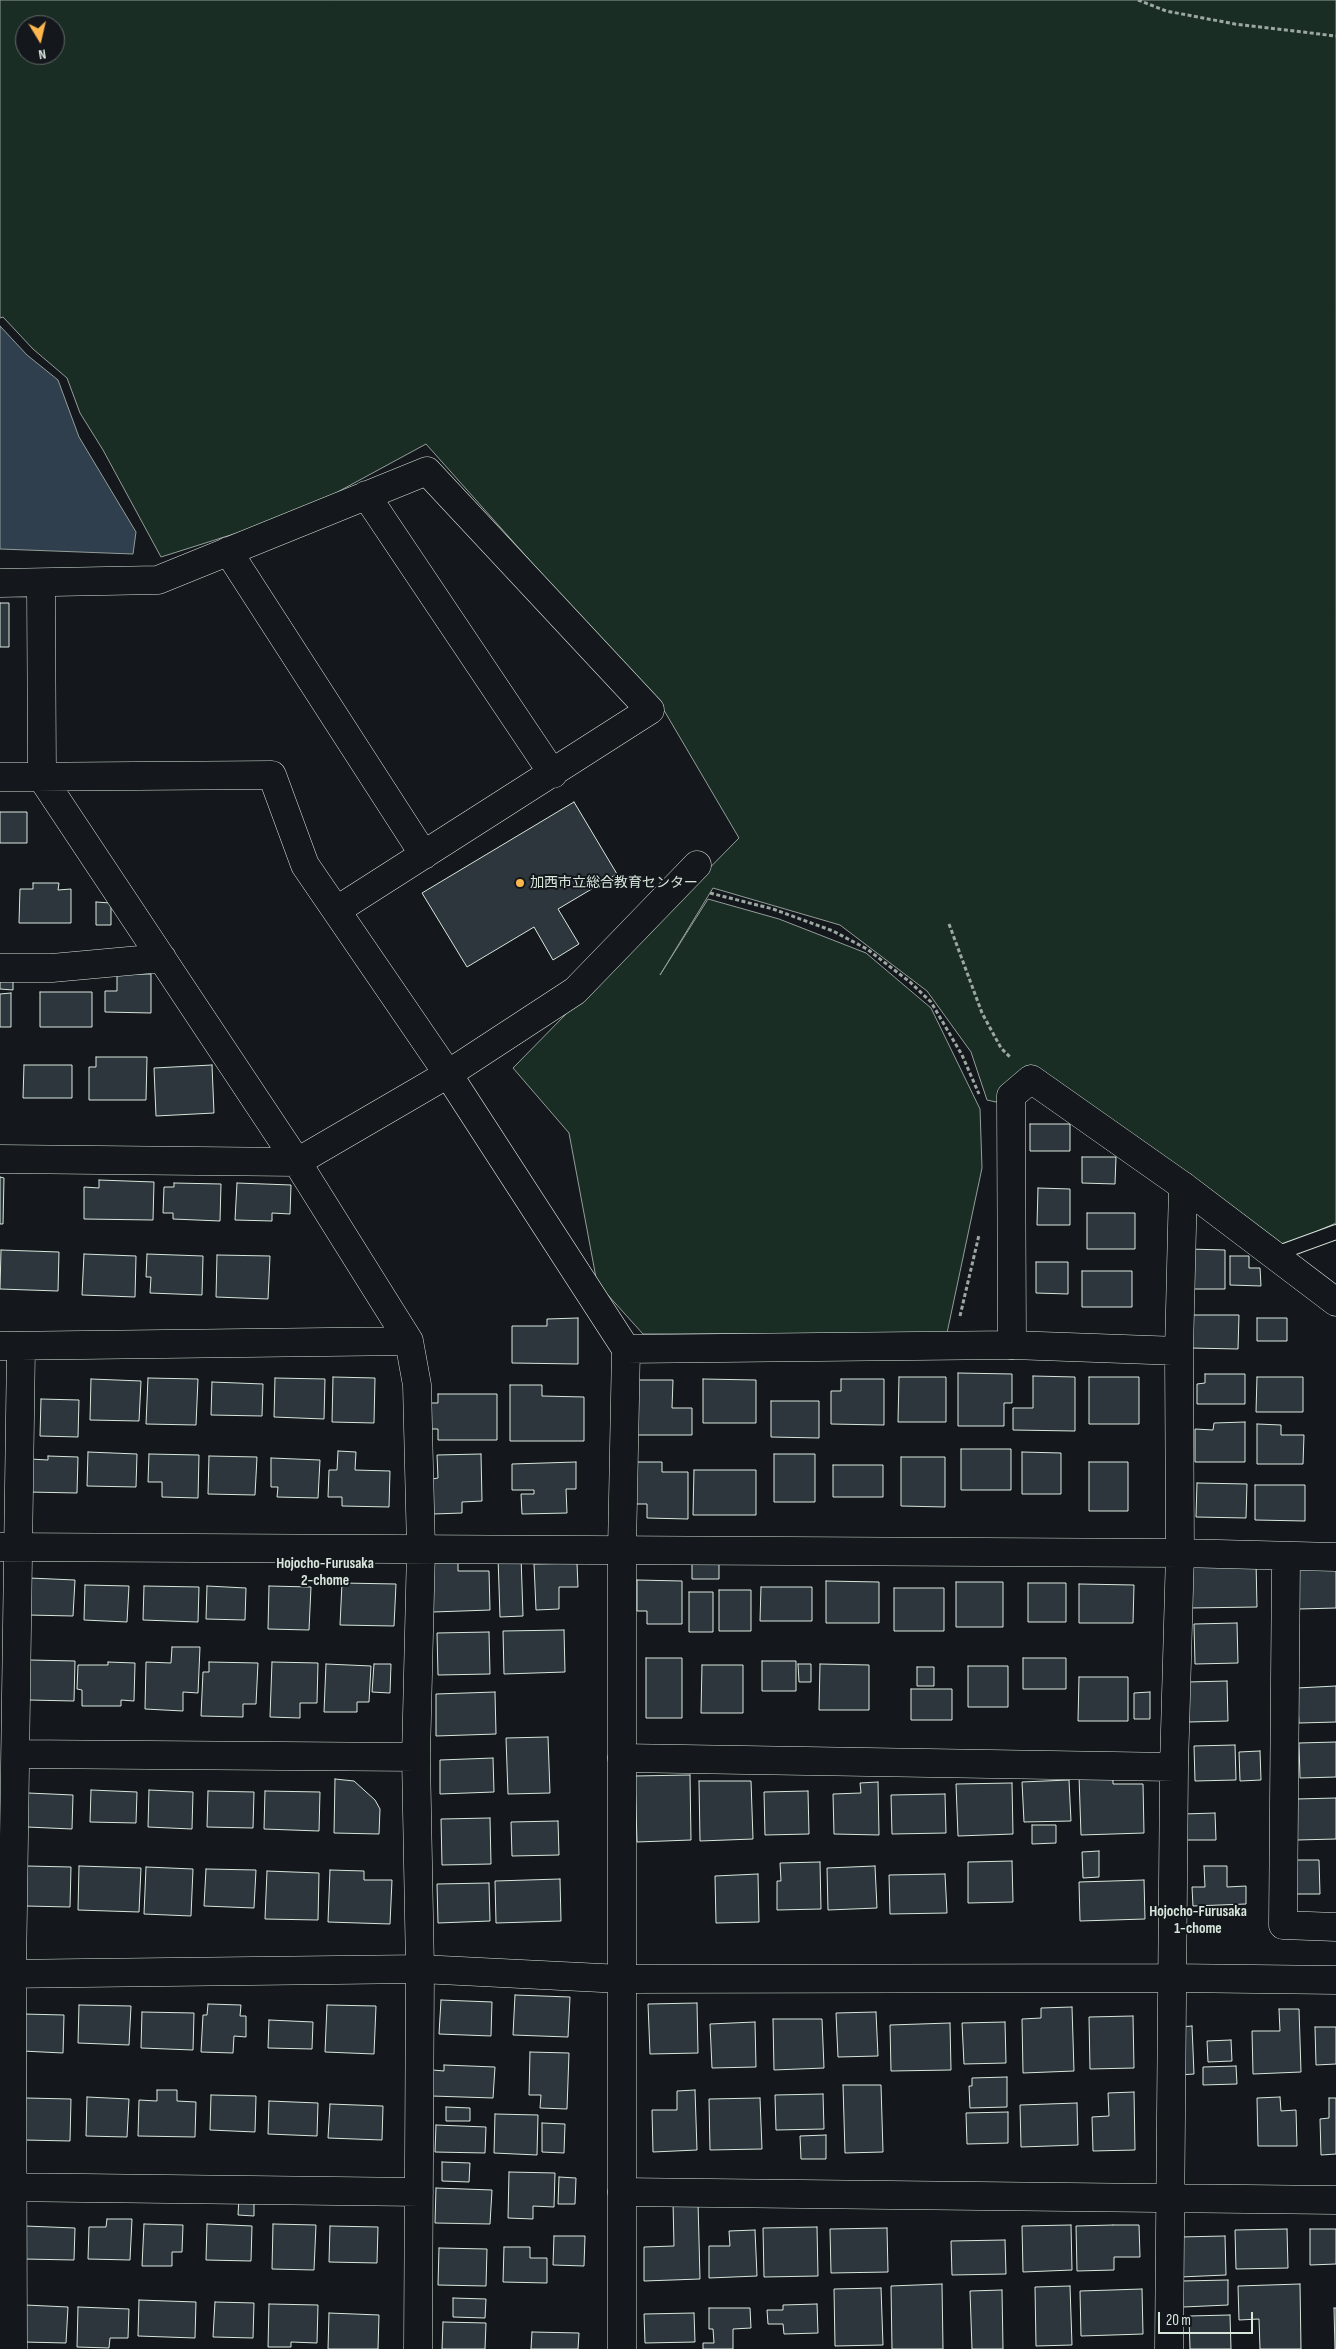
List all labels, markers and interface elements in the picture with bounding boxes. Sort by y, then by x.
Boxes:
north arrow [15,15,65,65]
text: N [37,45,47,63]
place label: 加西市立総合教育センター [530,875,698,891]
marker: 加西市立総合教育センター [514,877,526,889]
district label: Hojocho-Furusaka 2-chome [276,1555,374,1590]
district label: Hojocho-Furusaka 1-chome [1149,1903,1247,1938]
scale bar [1161,2302,1256,2334]
text: 20 m [1166,2311,1191,2330]

